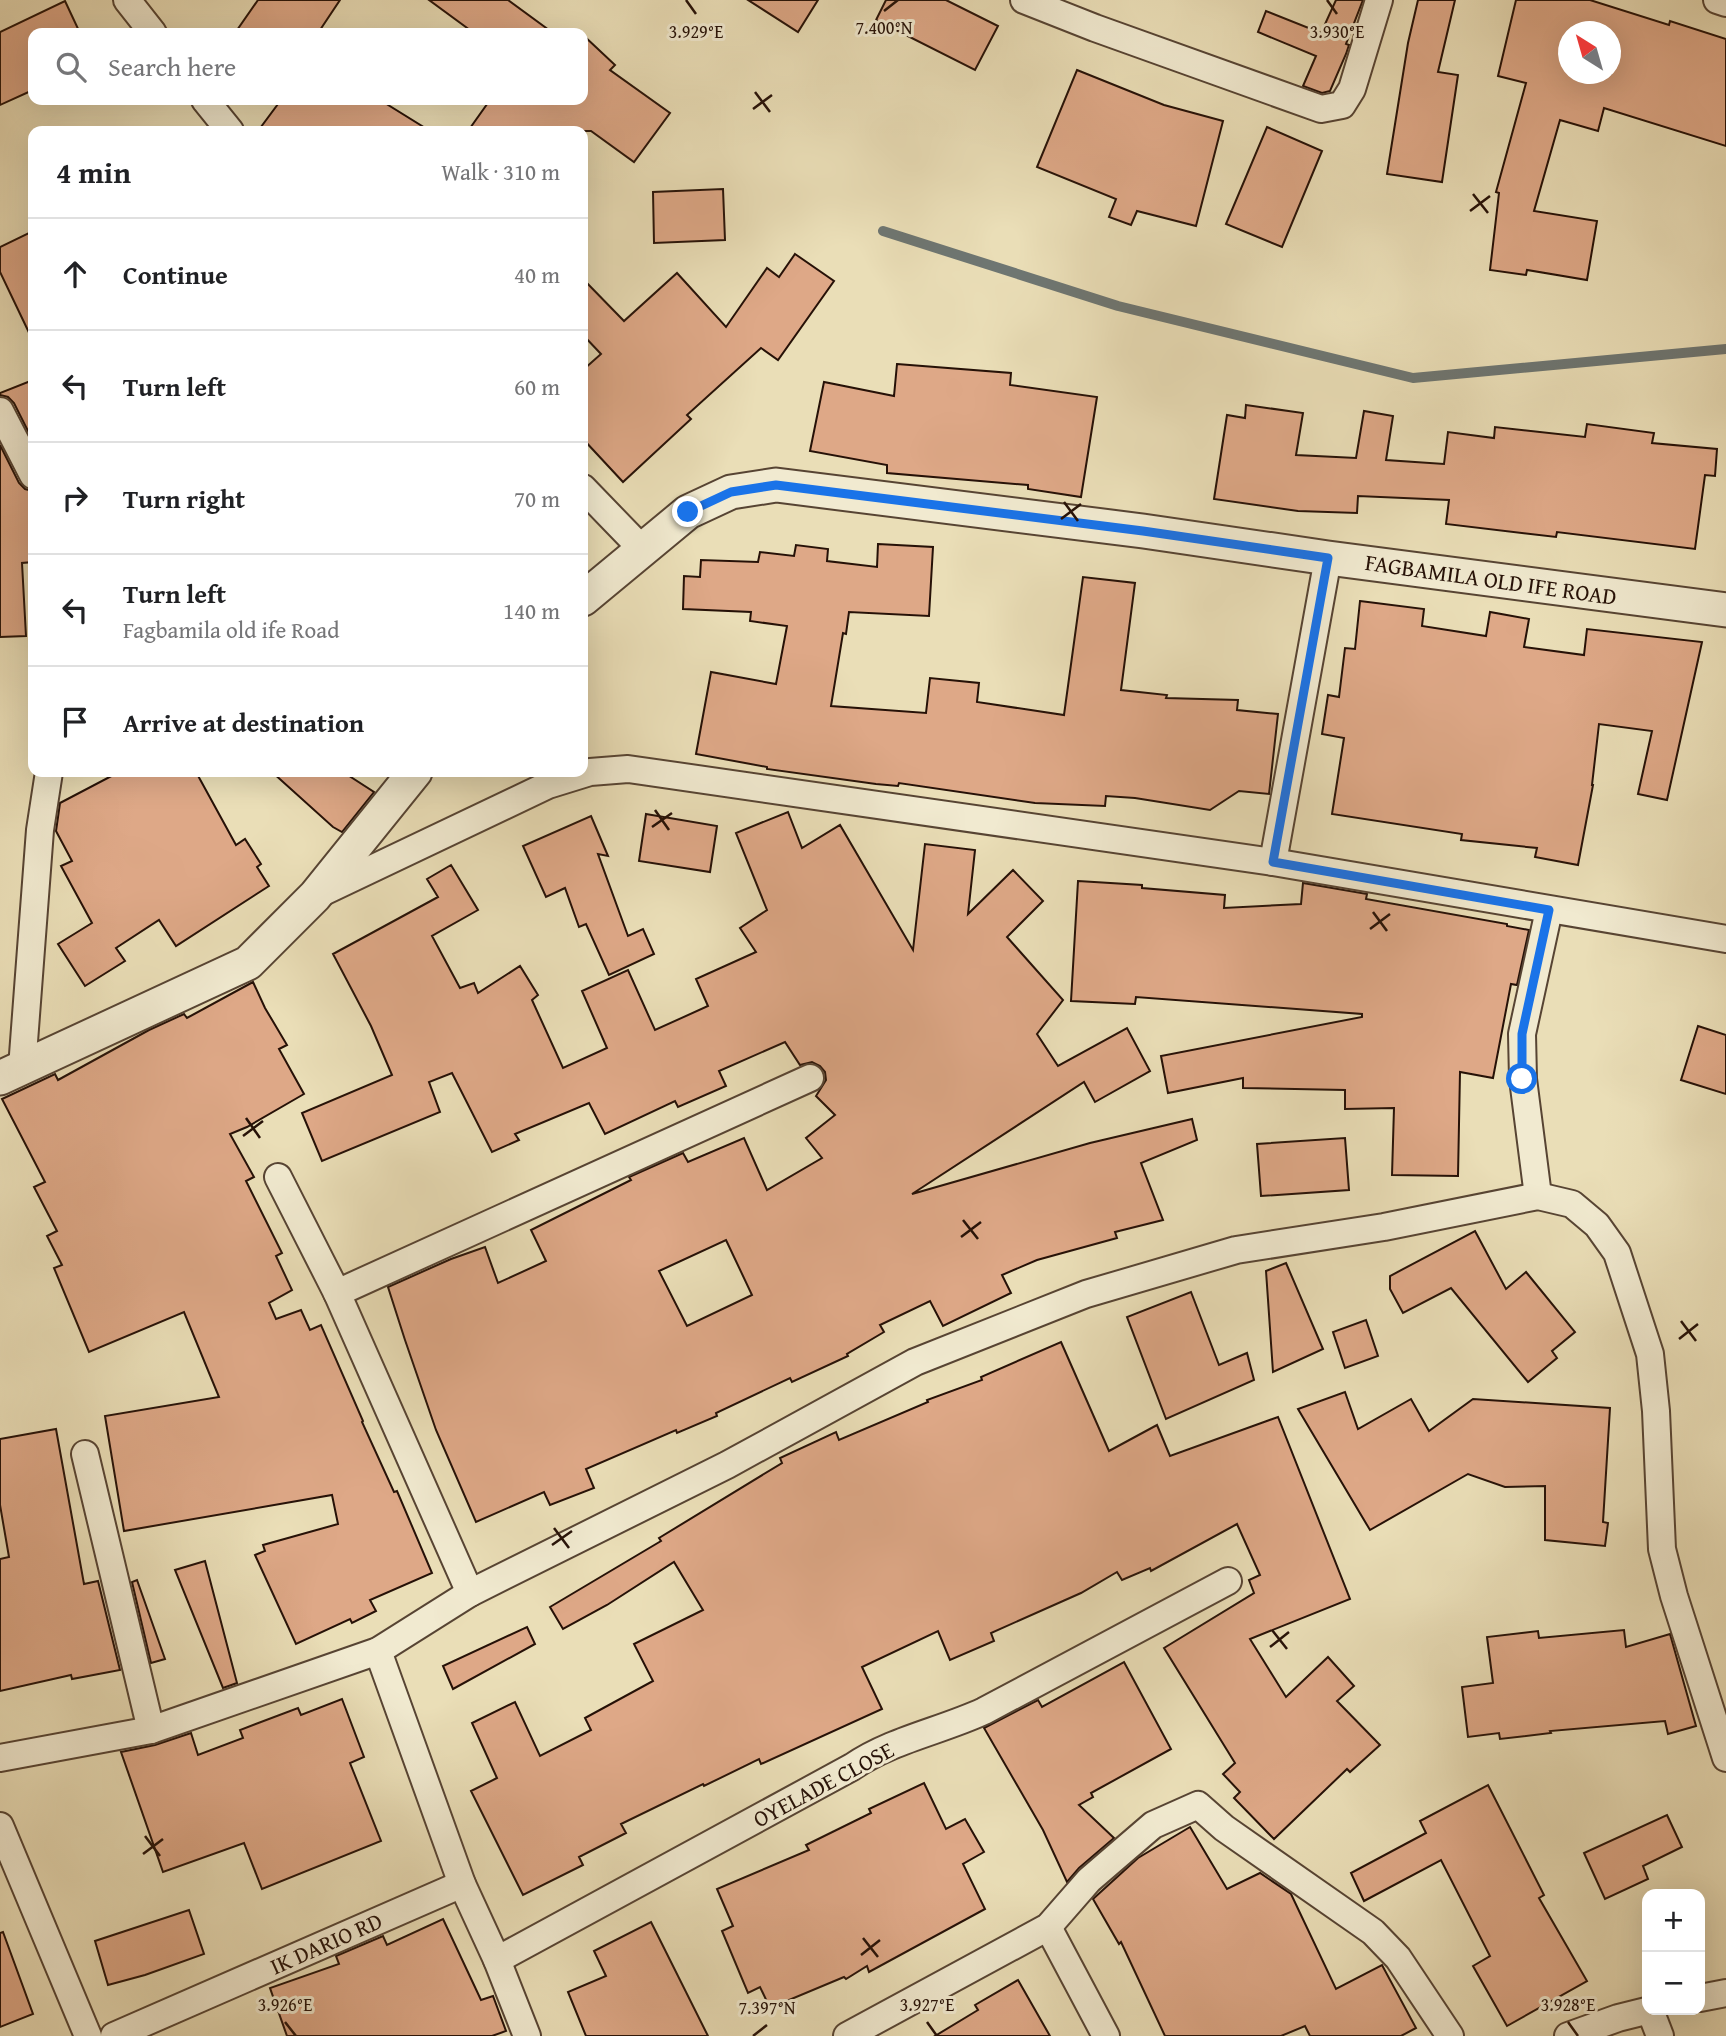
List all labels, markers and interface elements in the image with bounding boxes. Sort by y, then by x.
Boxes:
text: 7.400°N [855,14,913,41]
text: 3.929°E [669,18,723,45]
text: 3.930°E [1310,18,1364,45]
north arrow [1558,21,1621,84]
search box [28,28,588,105]
text: Search here [108,47,236,86]
icon: search [52,48,90,86]
text: 4 min [56,150,131,194]
text: Walk · 310 m [441,155,560,188]
icon: ahead [56,255,94,293]
text: Continue [123,255,228,294]
text: 40 m [514,258,560,291]
icon: left [56,367,94,405]
text: Turn left [123,367,226,406]
text: 60 m [514,370,560,403]
icon: right [56,479,94,517]
text: Turn right [123,479,245,518]
text: 70 m [514,482,560,515]
route end [672,496,703,527]
street label: FAGBAMILA OLD IFE ROAD [1363,545,1619,613]
text: Turn left [123,574,226,613]
icon: left [56,591,94,629]
text: 140 m [503,594,560,627]
text: Fagbamila old ife Road [123,613,339,646]
icon: arrive [56,703,94,741]
text: Arrive at destination [123,703,364,742]
route start [1506,1063,1537,1094]
street label: OYELADE CLOSE [747,1733,899,1835]
map controls [1642,1889,1705,2015]
button: + [1642,1889,1705,1952]
street label: IK DARIO RD [265,1904,387,1982]
button: − [1642,1952,1705,2015]
text: 3.926°E [258,1991,312,2018]
text: 3.927°E [900,1991,954,2018]
text: 3.928°E [1541,1991,1595,2018]
text: 7.397°N [738,1994,796,2021]

